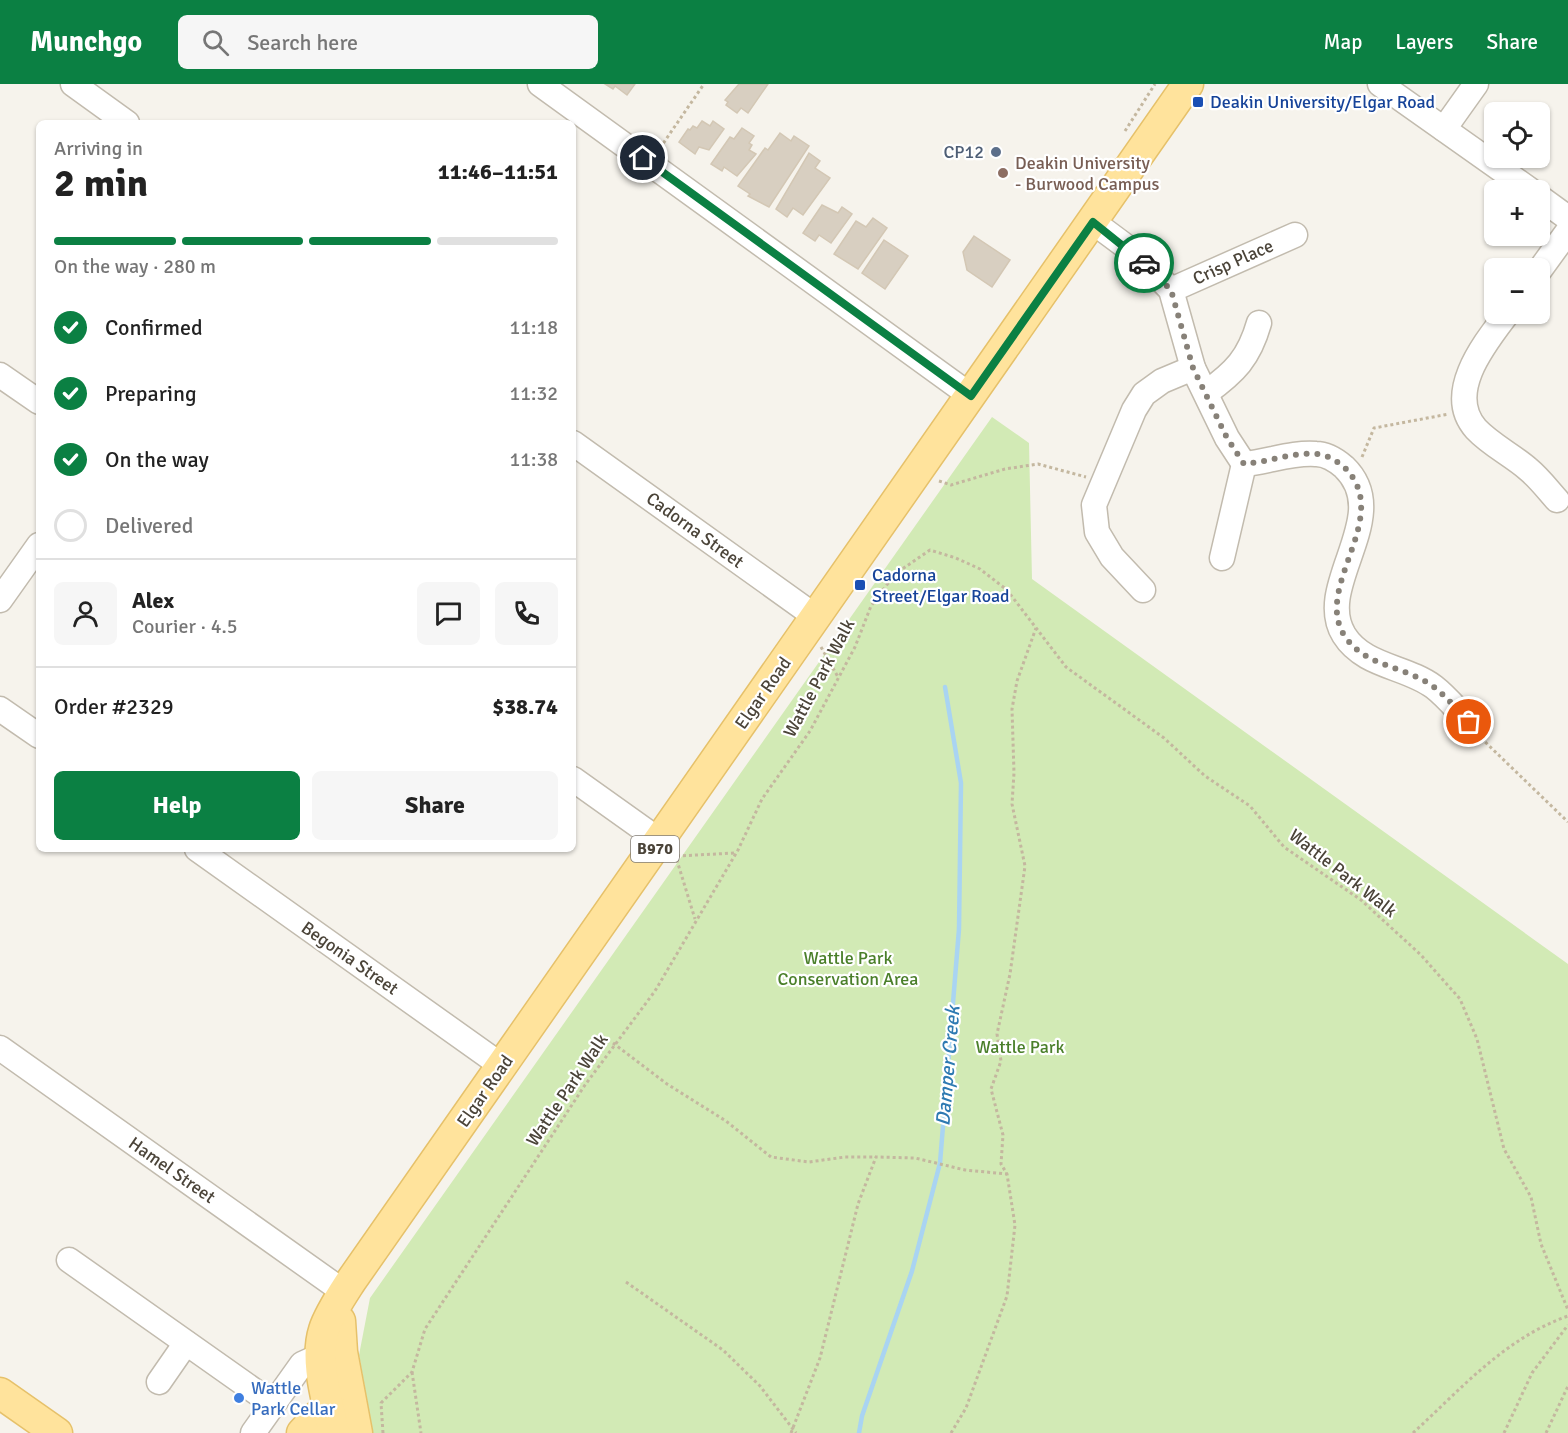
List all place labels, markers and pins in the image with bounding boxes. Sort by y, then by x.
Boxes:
place label: Deakin University/Elgar Road [1210,91,1435,113]
marker: Deakin University/Elgar Road [1191,95,1205,109]
pin [617,132,668,183]
place label: CP12 [943,141,984,163]
marker: CP12 [989,145,1003,159]
place label: Deakin University - Burwood Campus [1015,152,1160,195]
marker: Deakin University - Burwood Campus [996,166,1010,180]
place label: Cadorna Street/Elgar Road [872,564,1010,607]
marker: Cadorna Street/Elgar Road [853,578,867,592]
pin [1443,696,1494,747]
place label: Wattle Park Cellar [251,1377,336,1420]
marker: Wattle Park Cellar [232,1391,246,1405]

